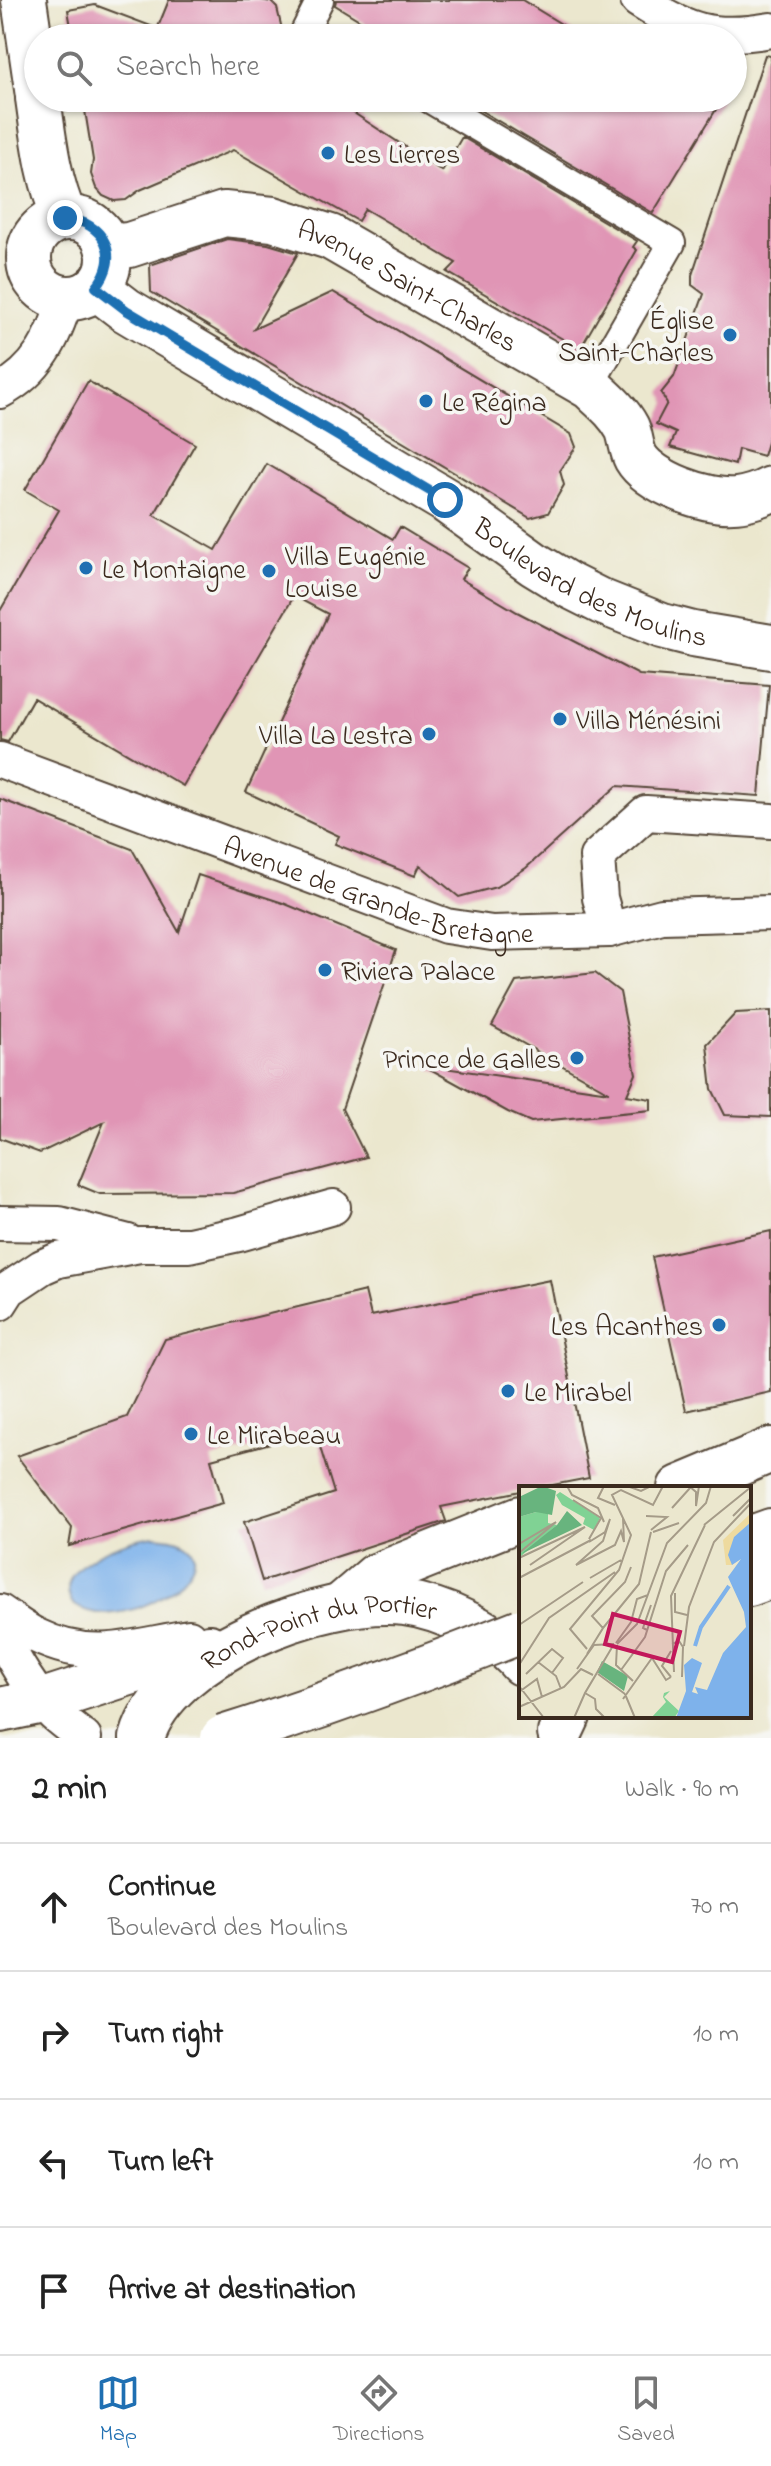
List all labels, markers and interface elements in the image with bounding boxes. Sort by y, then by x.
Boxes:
search box [24,24,747,112]
icon: search [52,46,96,90]
text: Search here [116,46,260,90]
place label: Les Lierres [344,136,460,177]
marker: Les Lierres [319,144,337,162]
route end [47,200,83,236]
street label: Avenue Saint-Charles [292,211,524,365]
place label: Église Saint-Charles [558,302,714,375]
marker: Église Saint-Charles [721,326,739,344]
place label: Le Régina [442,384,547,425]
marker: Le Régina [417,392,435,410]
route start [427,482,463,518]
street label: Boulevard des Moulins [462,509,710,660]
place label: Villa Eugénie Louise [284,538,426,611]
place label: Le Montaigne [102,551,246,592]
marker: Le Montaigne [77,559,95,577]
marker: Villa Eugénie Louise [260,562,278,580]
place label: Villa Ménésini [575,702,721,743]
marker: Villa Ménésini [551,710,569,728]
place label: Villa La Lestra [258,717,413,758]
marker: Villa La Lestra [420,725,438,743]
street label: Avenue de Grande-Bretagne [217,828,534,957]
place label: Riviera Palace [341,953,496,994]
marker: Riviera Palace [316,961,334,979]
place label: Prince de Galles [383,1041,561,1082]
marker: Prince de Galles [568,1049,586,1067]
place label: Les Acanthes [551,1308,703,1349]
marker: Les Acanthes [710,1316,728,1334]
place label: Le Mirabel [524,1374,632,1415]
marker: Le Mirabel [499,1382,517,1400]
place label: Le Mirabeau [207,1417,341,1458]
marker: Le Mirabeau [182,1425,200,1443]
inset map [519,1486,751,1718]
street label: Rond-Point du Portier [194,1585,442,1683]
text: 2 min [32,1765,107,1815]
text: Walk · 90 m [625,1771,739,1809]
text: Continue [108,1866,216,1910]
icon: ahead [32,1885,76,1929]
text: 70 m [690,1888,739,1926]
text: Boulevard des Moulins [108,1910,348,1948]
icon: right [32,2013,76,2057]
text: Turn right [108,2013,223,2057]
text: 10 m [693,2016,739,2054]
icon: left [32,2141,76,2185]
text: Turn left [108,2141,213,2185]
text: 10 m [693,2144,739,2182]
icon: arrive [32,2269,76,2313]
text: Arrive at destination [108,2269,356,2313]
tab: Map [96,2371,140,2451]
tab: Directions [333,2371,424,2451]
tab: Saved [617,2371,675,2451]

